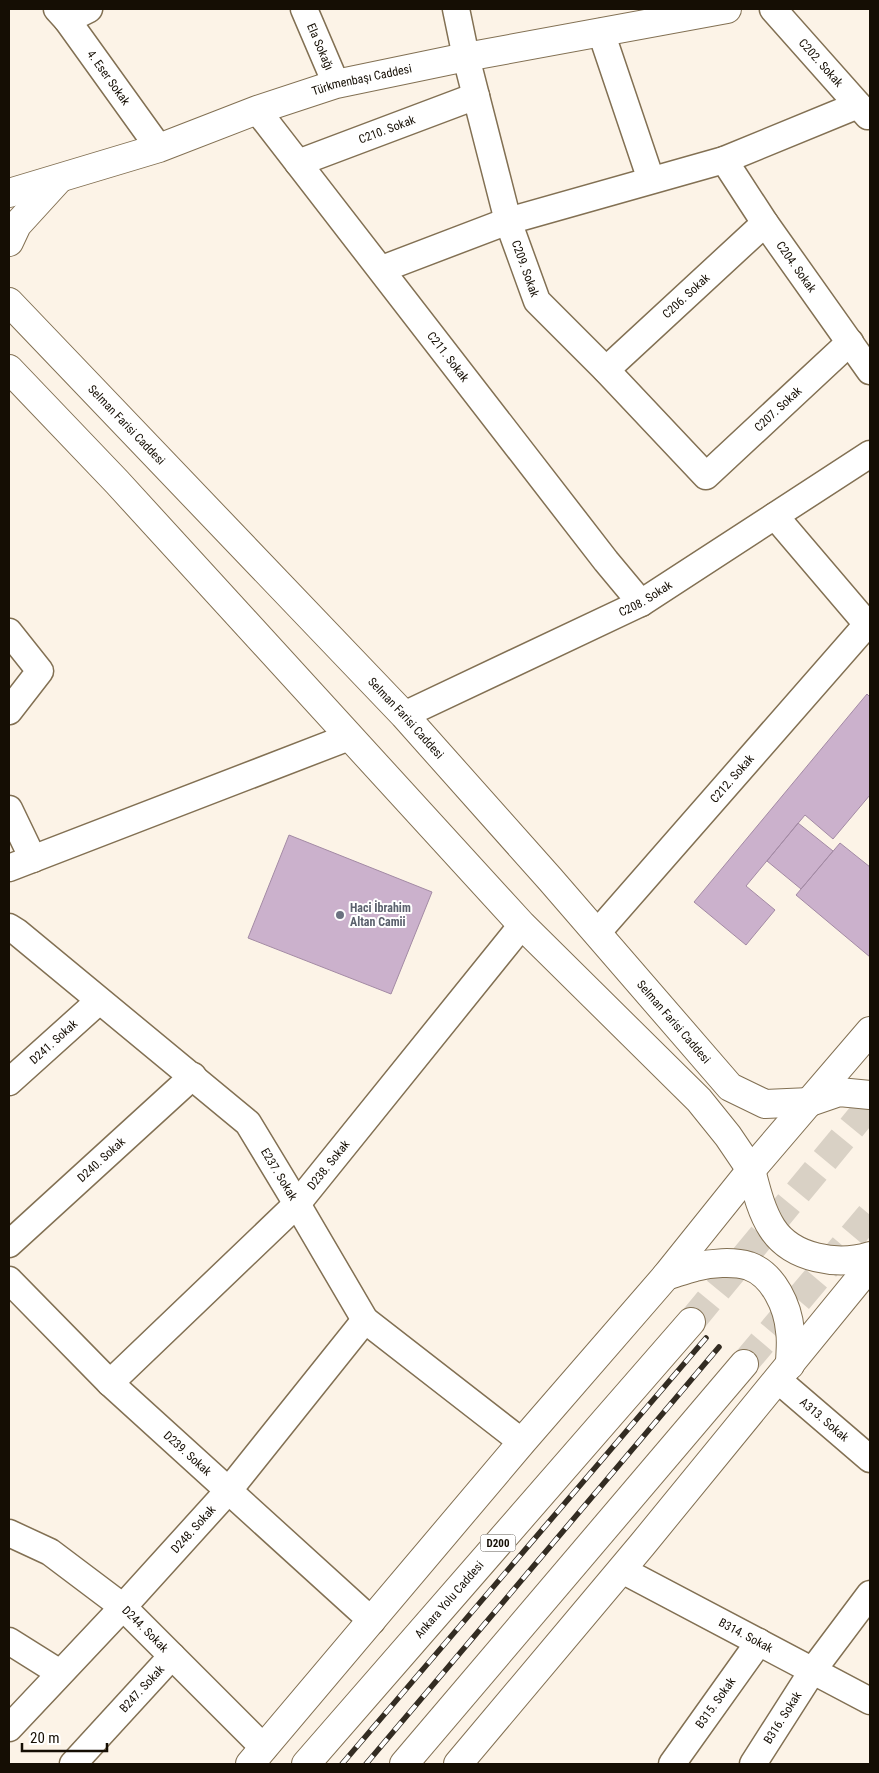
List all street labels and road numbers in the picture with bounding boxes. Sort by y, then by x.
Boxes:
street label: Ela Sokağı [304,21,336,72]
street label: C202. Sokak [796,36,846,90]
street label: 4. Eser Sokak [84,48,133,108]
street label: Türkmenbaşı Caddesi [310,61,413,98]
street label: C210. Sokak [357,112,418,147]
street label: C209. Sokak [509,238,542,300]
street label: C204. Sokak [773,239,819,296]
street label: C206. Sokak [659,270,713,321]
street label: C211. Sokak [424,329,472,385]
street label: Selman Farisi Caddesi [85,382,168,468]
street label: C207. Sokak [751,383,805,434]
street label: C208. Sokak [616,577,675,620]
street label: Selman Farisi Caddesi [365,675,447,762]
street label: C212. Sokak [707,751,757,806]
street label: Selman Farisi Caddesi [634,978,713,1066]
street label: D241. Sokak [27,1016,81,1067]
street label: D240. Sokak [75,1134,128,1185]
street label: D238. Sokak [304,1137,353,1193]
street label: E237. Sokak [258,1146,300,1203]
street label: A313. Sokak [797,1395,852,1445]
street label: D239. Sokak [161,1428,215,1479]
street label: D248. Sokak [168,1502,219,1556]
road number: D200 [480,1535,516,1552]
street label: Ankara Yolu Caddesi [412,1558,486,1641]
street label: D244. Sokak [119,1603,172,1656]
street label: B314. Sokak [716,1615,776,1656]
street label: B247. Sokak [117,1662,167,1715]
street label: B315. Sokak [693,1674,739,1731]
street label: B316. Sokak [761,1688,805,1746]

